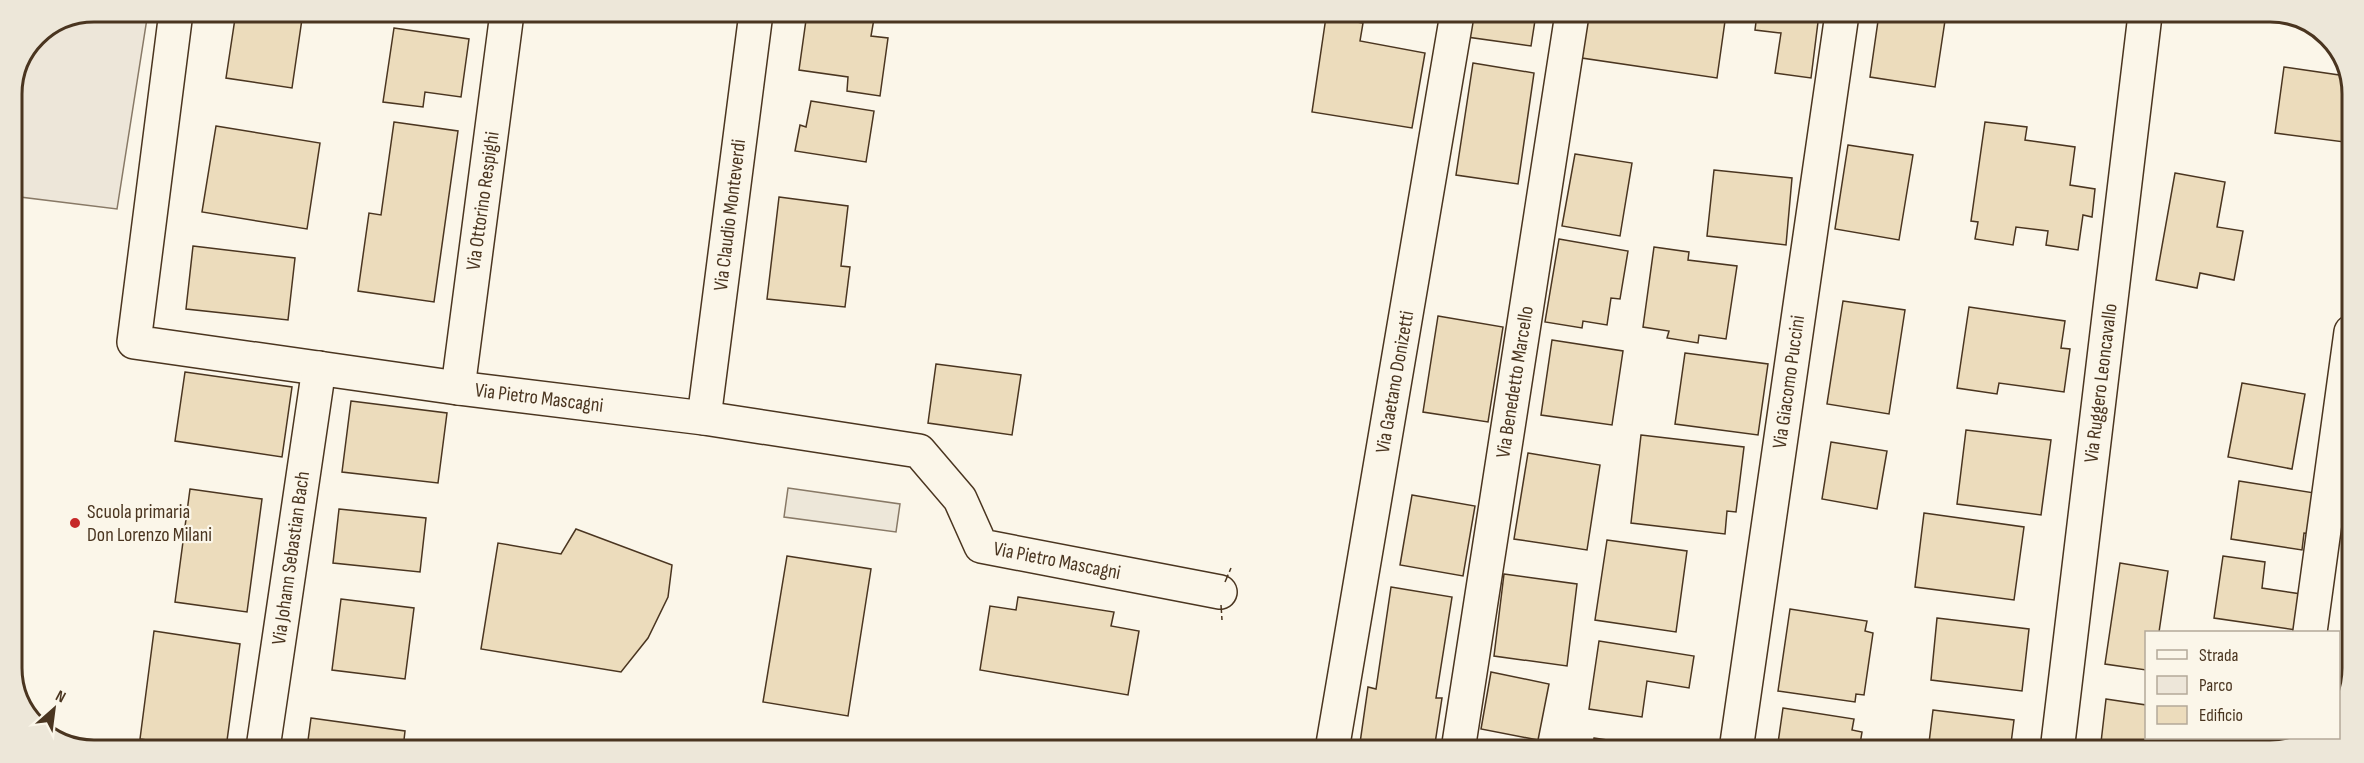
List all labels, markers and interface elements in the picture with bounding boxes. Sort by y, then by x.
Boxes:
street label: Via Ottorino Respighi [461,130,505,272]
street label: Via Claudio Monteverdi [709,138,751,292]
street label: Via Ruggero Leoncavallo [2079,302,2123,464]
street label: Via Benedetto Marcello [1491,304,1539,460]
street label: Via Gaetano Donizetti [1371,309,1419,455]
street label: Via Giacomo Puccini [1768,314,1810,450]
street label: Via Pietro Mascagni [473,378,605,418]
street label: Via Johann Sebastian Bach [267,470,315,646]
place label: Scuola primaria Don Lorenzo Milani [87,500,212,547]
marker: Scuola primaria Don Lorenzo Milani [68,516,82,530]
street label: Via Pietro Mascagni [991,537,1123,585]
legend [2145,631,2340,739]
text: Strada [2199,645,2239,666]
text: Parco [2199,675,2233,696]
north arrow [24,679,84,739]
text: N [52,687,69,707]
text: Edificio [2199,705,2243,726]

